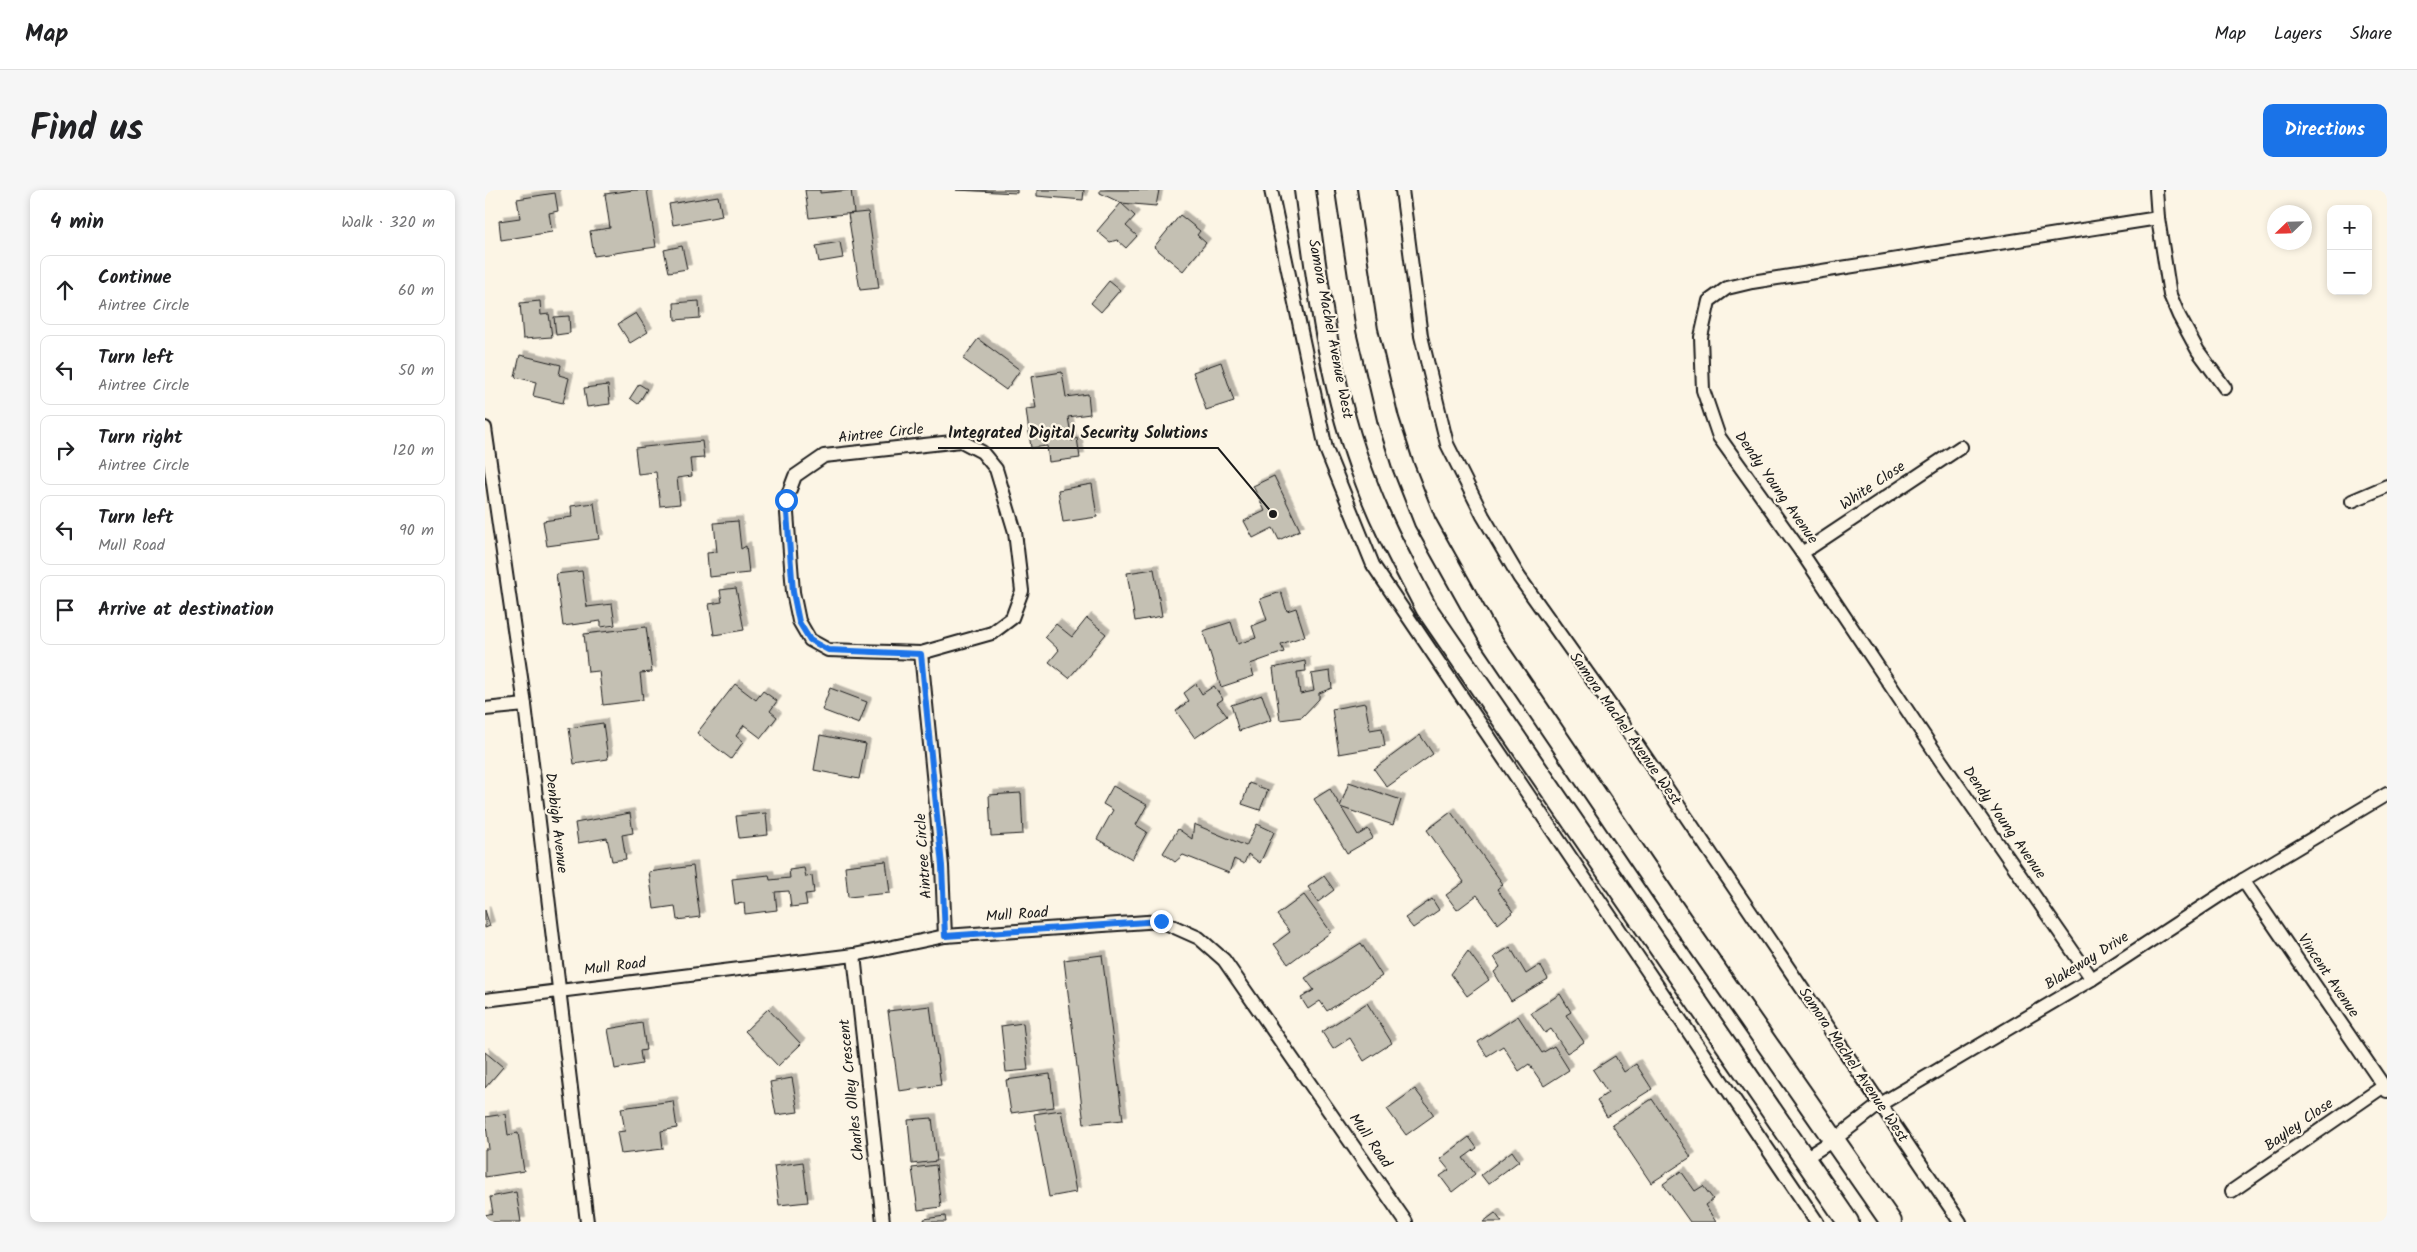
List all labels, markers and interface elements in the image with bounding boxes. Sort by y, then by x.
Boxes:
text: Map [25,15,68,54]
text: Map [2215,20,2246,49]
text: Layers [2274,20,2322,49]
text: Share [2350,20,2392,49]
text: Find us [30,102,143,158]
button: Directions [2263,104,2387,157]
north arrow [2267,205,2312,250]
map controls [2327,205,2372,295]
button: + [2327,205,2372,250]
text: 4 min [50,206,104,239]
text: Walk · 320 m [341,210,435,235]
street label: Samora Machel Avenue West [1301,237,1359,421]
button: − [2327,250,2372,295]
text: Continue [98,263,171,293]
icon: ahead [51,276,79,304]
text: 60 m [398,278,434,303]
text: Aintree Circle [98,293,189,318]
text: Turn left [98,343,173,373]
icon: left [51,356,79,384]
text: 50 m [398,358,434,383]
text: Aintree Circle [98,373,189,398]
callout: Integrated Digital Security Solutions [938,417,1218,448]
street label: Aintree Circle [837,418,925,450]
text: Integrated Digital Security Solutions [948,421,1208,446]
text: Turn right [98,423,183,453]
street label: Dendy Young Avenue [1728,427,1824,550]
icon: right [51,436,79,464]
text: 120 m [393,438,434,463]
text: Aintree Circle [98,453,189,478]
street label: White Close [1835,455,1911,517]
route start [775,489,798,512]
text: Turn left [98,503,173,533]
icon: left [51,516,79,544]
text: 90 m [399,518,434,543]
text: Mull Road [98,533,165,558]
text: Arrive at destination [98,595,274,625]
icon: arrive [51,596,79,624]
street label: Samora Machel Avenue West [1563,647,1687,811]
street label: Dendy Young Avenue [1956,762,2052,885]
street label: Denbigh Avenue [538,771,574,875]
street label: Aintree Circle [909,812,939,900]
street label: Mull Road [985,901,1050,929]
route end [1150,910,1173,933]
street label: Blakeway Drive [2040,925,2134,996]
street label: Vincent Avenue [2291,929,2365,1023]
street label: Mull Road [583,951,648,983]
street label: Samora Machel Avenue West [1792,983,1914,1148]
street label: Charles Olley Crescent [833,1018,871,1162]
street label: Bayley Close [2259,1092,2339,1158]
street label: Mull Road [1342,1109,1398,1174]

